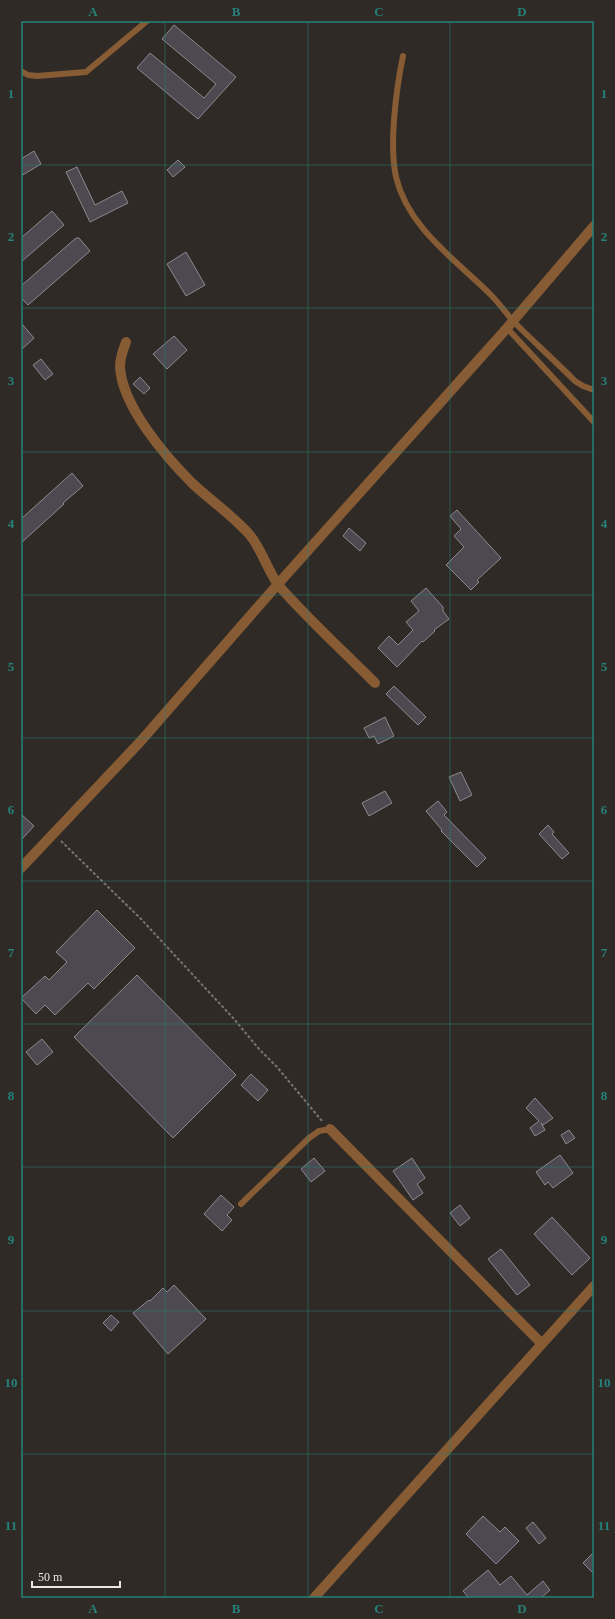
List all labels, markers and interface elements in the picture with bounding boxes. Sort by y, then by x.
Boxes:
text: A [88,4,98,19]
text: B [232,4,241,19]
text: C [374,4,384,19]
text: D [517,4,527,19]
text: 1 [8,86,14,101]
text: 1 [601,86,607,101]
text: 2 [8,229,14,244]
text: 2 [601,229,607,244]
text: 3 [8,373,15,388]
text: 3 [601,373,608,388]
text: 4 [8,516,15,531]
text: 4 [601,516,608,531]
text: 5 [8,659,15,674]
text: 5 [601,659,608,674]
text: 6 [8,802,15,817]
text: 6 [601,802,608,817]
text: 7 [8,945,15,960]
text: 7 [601,945,608,960]
text: 8 [8,1088,15,1103]
text: 8 [601,1088,608,1103]
text: 9 [8,1232,15,1247]
text: 9 [601,1232,608,1247]
text: 10 [5,1375,18,1390]
text: 10 [598,1375,611,1390]
text: 11 [5,1518,17,1533]
text: 11 [598,1518,610,1533]
scale bar [32,1563,120,1589]
text: 50 m [38,1570,63,1584]
text: A [88,1601,98,1616]
text: B [232,1601,241,1616]
text: C [374,1601,384,1616]
text: D [517,1601,527,1616]

